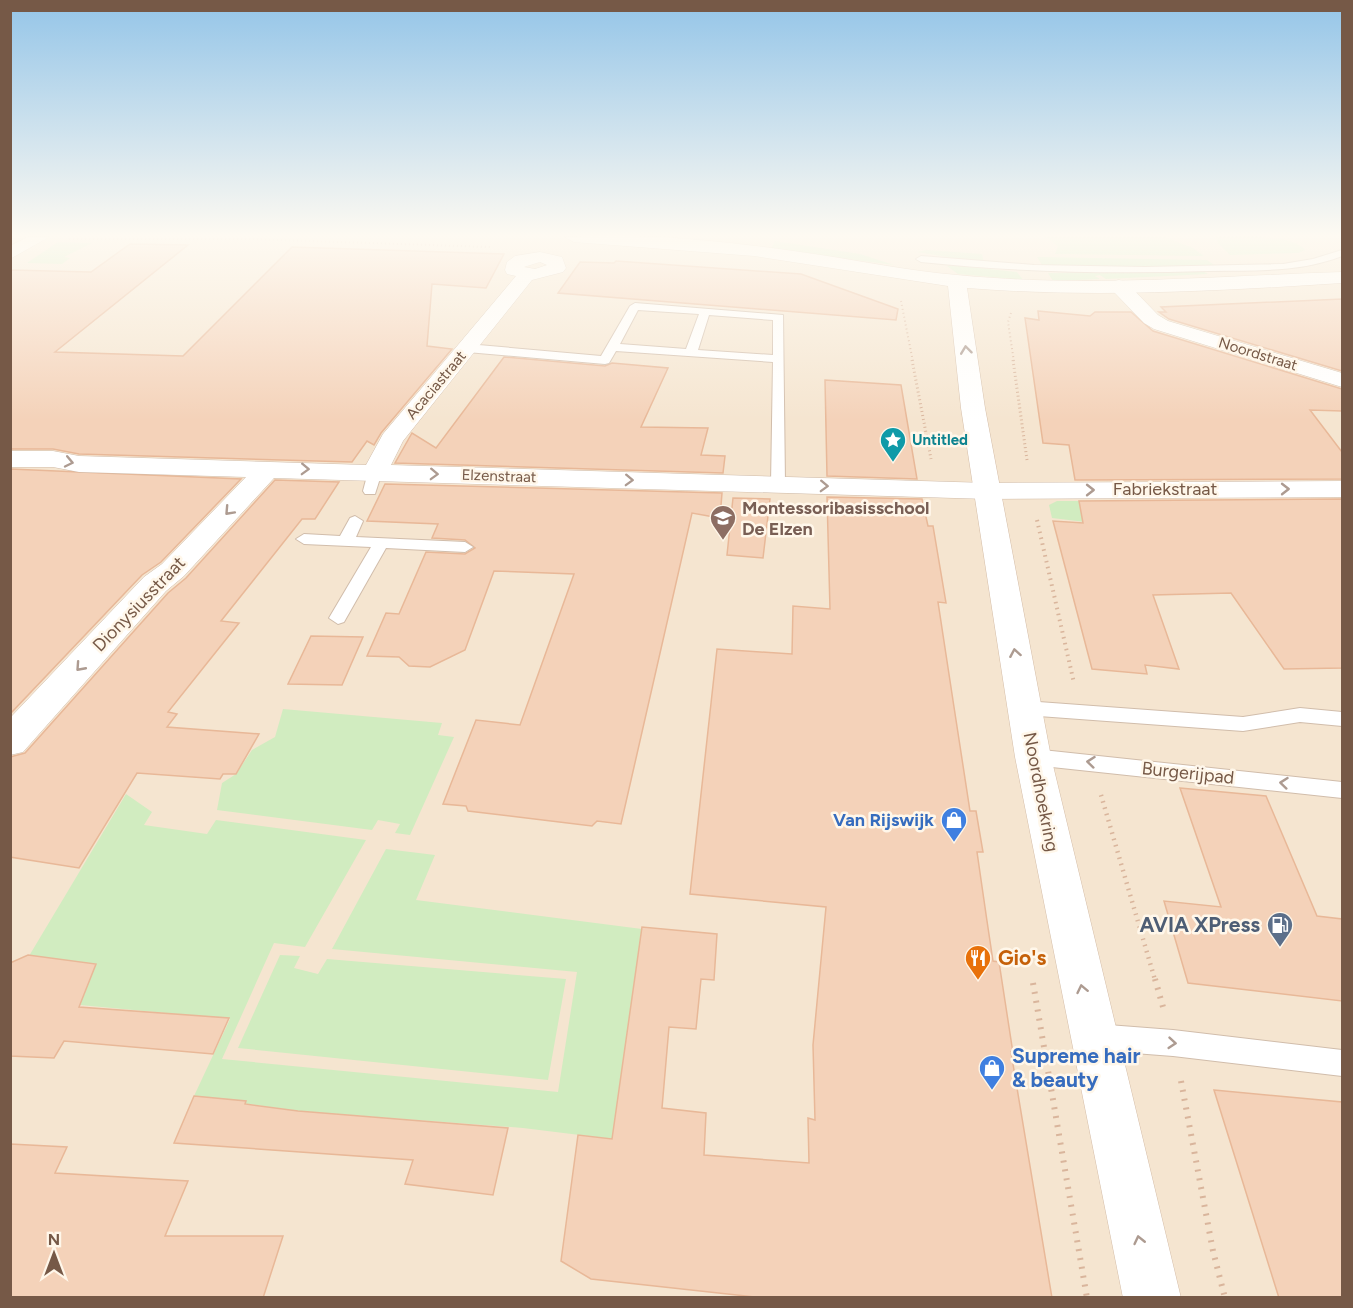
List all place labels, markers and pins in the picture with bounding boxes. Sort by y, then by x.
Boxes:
place icon: Untitled [878,425,908,463]
place label: Untitled [912,431,968,449]
place label: Montessoribasisschool De Elzen [742,497,930,540]
school or university icon: Montessoribasisschool De Elzen [708,503,738,541]
shop icon: Van Rijswijk [939,805,969,843]
place label: Van Rijswijk [833,809,934,831]
fuel station icon: AVIA XPress [1265,910,1295,948]
place label: AVIA XPress [1139,912,1260,937]
restaurant icon: Gio's [963,943,993,981]
place label: Gio's [998,945,1046,970]
place label: Supreme hair & beauty [1012,1043,1140,1092]
shop icon: Supreme hair & beauty [977,1053,1007,1091]

